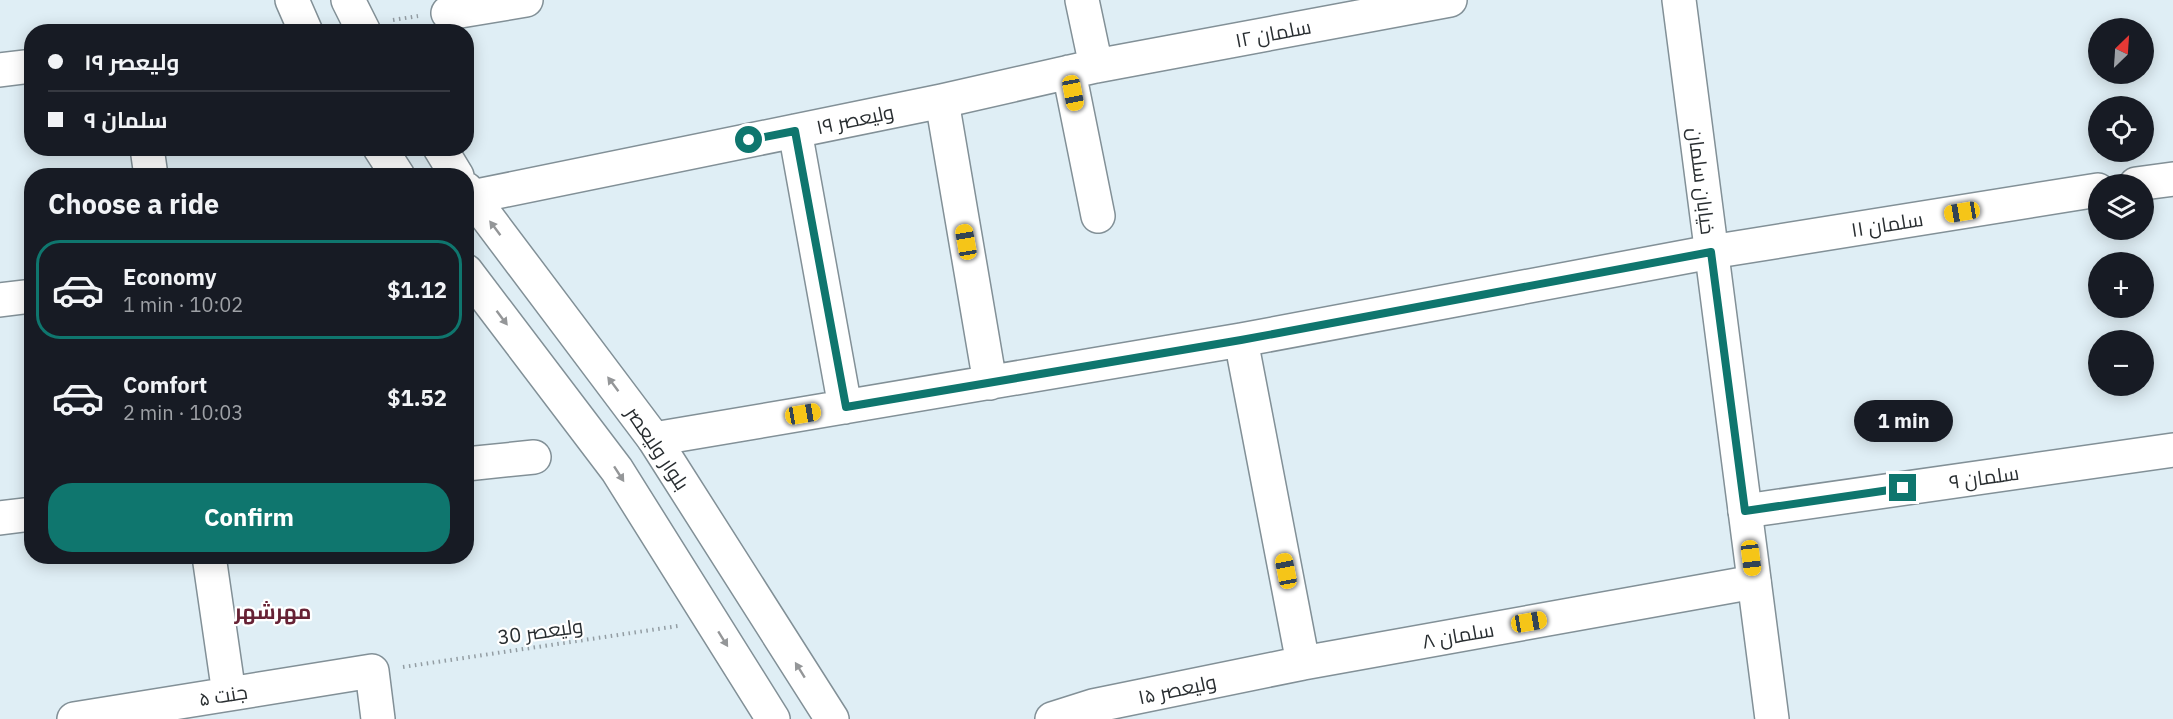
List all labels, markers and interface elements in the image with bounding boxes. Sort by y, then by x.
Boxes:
street label: سلمان ۱۲ [1233,12,1313,54]
north arrow [2088,18,2154,84]
map controls [2088,18,2154,396]
text: ولیعصر ۱۹ [84,47,179,76]
car [1061,74,1085,112]
button: locate [2088,96,2154,162]
street label: ولیعصر ۱۹ [814,98,896,140]
text: سلمان ۹ [84,105,167,134]
route start [735,126,762,153]
street label: خیابان سلمان [1682,126,1722,236]
button: layers [2088,174,2154,240]
text: Choose a ride [48,186,219,221]
car [1943,200,1981,224]
street label: سلمان ۱۱ [1849,205,1925,243]
one-way arrow [489,220,502,236]
car [954,223,978,261]
button: + [2088,252,2154,318]
text: Economy [123,262,217,291]
icon: car [51,263,105,317]
text: $1.12 [387,275,447,304]
text: 1 min · 10:02 [123,291,243,318]
one-way arrow [496,309,508,325]
button: − [2088,330,2154,396]
text: Comfort [123,370,207,399]
icon: car [51,371,105,425]
one-way arrow [607,376,619,392]
text: $1.52 [387,383,447,412]
text: 2 min · 10:03 [123,399,243,426]
street label: بلوار ولیعصر [619,400,696,495]
callout: 1 min [1854,401,1952,443]
car [784,402,822,426]
text: 1 min [1877,407,1930,434]
street label: سلمان ۹ [1947,459,2021,495]
one-way arrow [613,466,624,482]
route end [1889,474,1916,501]
button: Confirm [48,483,450,552]
car [1740,539,1762,577]
car [1274,552,1298,590]
district label: مهرشهر [234,597,311,625]
car [1510,610,1548,634]
street label: ولیعصر 30 [495,612,585,650]
street label: سلمان ۸ [1420,615,1496,655]
one-way arrow [717,631,728,647]
one-way arrow [795,661,806,678]
street label: ولیعصر ۱۵ [1135,668,1219,710]
street label: جنت ۵ [197,678,249,712]

